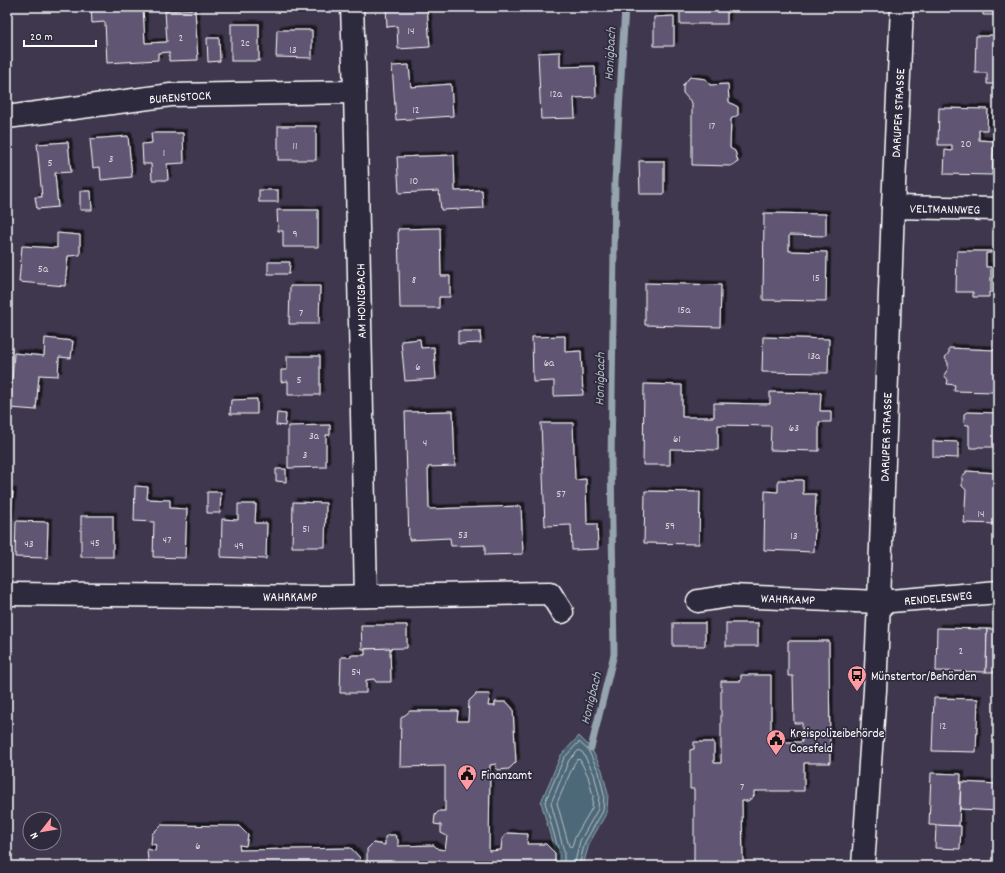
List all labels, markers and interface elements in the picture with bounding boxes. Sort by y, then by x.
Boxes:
scale bar [24,22,96,48]
house number: 14 [408,24,414,40]
water label: Honigbach [600,26,622,81]
text: 20 m [30,29,53,46]
house number: 2 [179,31,184,47]
house number: 2c [240,36,250,52]
house number: 13 [289,43,297,59]
street label: DARUPER STRASSE [888,68,911,158]
street label: BURENSTOCK [149,87,212,110]
house number: 12a [550,87,563,103]
house number: 12 [412,103,420,119]
house number: 17 [709,119,715,135]
house number: 20 [961,137,971,153]
house number: 11 [293,139,297,155]
house number: 1 [163,146,165,162]
house number: 3 [109,152,114,168]
house number: 5 [47,156,53,172]
house number: 10 [410,174,418,190]
street label: VELTMANNWEG [910,200,980,221]
house number: 9 [292,227,298,243]
house number: 5a [38,262,49,278]
street label: AM HONIGBACH [352,263,373,339]
house number: 15 [812,271,820,287]
house number: 8 [412,273,416,289]
house number: 15a [678,303,691,319]
house number: 7 [299,306,303,322]
house number: 13a [808,349,821,365]
water label: Honigbach [591,352,611,406]
house number: 6a [544,356,555,372]
house number: 6 [415,360,421,376]
house number: 5 [296,373,302,389]
street label: DARUPER STRASSE [876,392,899,482]
house number: 63 [789,421,799,437]
house number: 3a [309,429,320,445]
house number: 61 [673,432,681,448]
house number: 4 [423,436,427,452]
house number: 3 [303,448,308,464]
house number: 57 [556,487,566,503]
house number: 14 [978,507,984,523]
house number: 59 [665,519,675,535]
house number: 51 [302,522,310,538]
house number: 53 [458,528,468,544]
house number: 13 [790,529,798,545]
house number: 47 [163,533,171,549]
house number: 45 [90,536,100,552]
house number: 43 [24,537,34,553]
house number: 49 [234,539,244,555]
street label: RENDELESWEG [903,587,973,612]
street label: WAHRKAMP [263,589,317,608]
street label: WAHRKAMP [761,590,815,611]
house number: 2 [959,644,964,660]
bus stop icon: Münstertor/Behörden [846,664,868,692]
house number: 54 [351,665,361,681]
place label: Münstertor/Behörden [871,668,976,687]
water label: Honigbach [576,670,608,727]
house number: 12 [939,719,947,735]
place label: Kreispolizeibehörde Coesfeld [790,725,885,759]
public building icon: Kreispolizeibehörde Coesfeld [765,728,787,756]
public building icon: Finanzamt [456,763,478,791]
place label: Finanzamt [481,767,532,786]
house number: 7 [740,780,744,796]
north arrow [22,811,62,851]
text: N [27,828,43,842]
house number: 6 [195,839,201,855]

